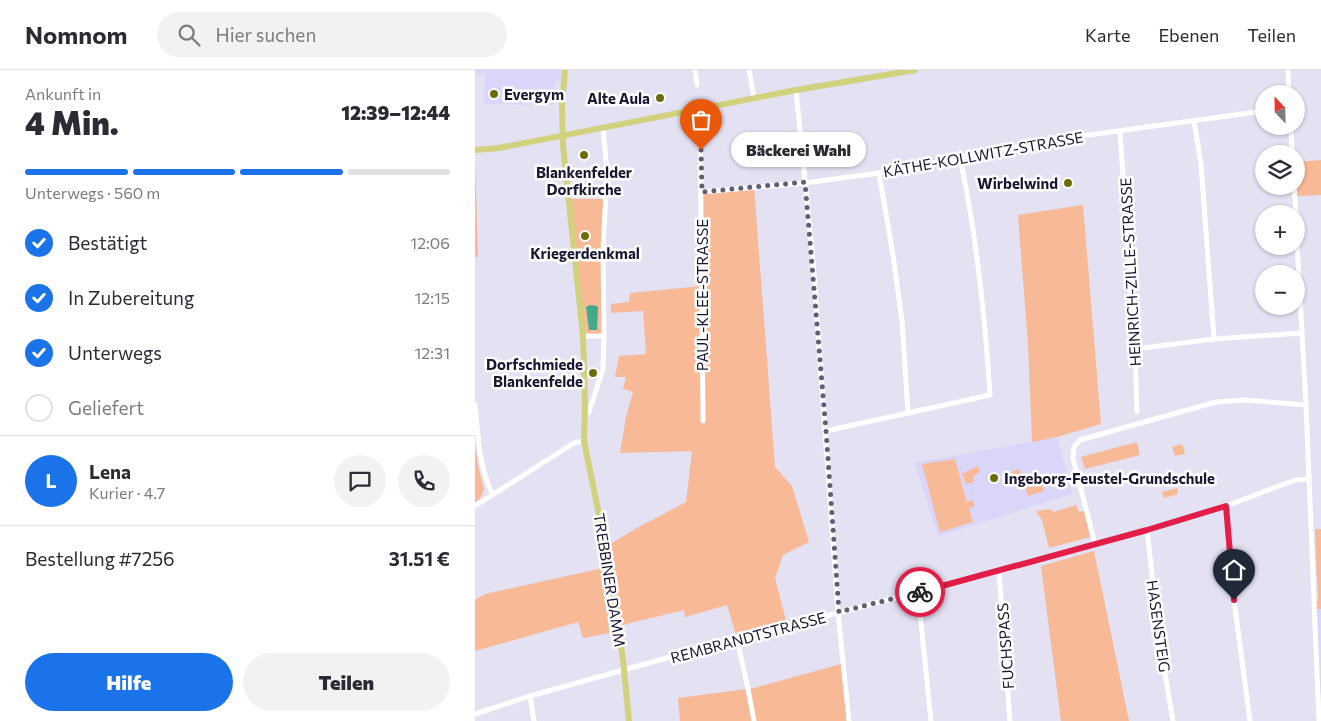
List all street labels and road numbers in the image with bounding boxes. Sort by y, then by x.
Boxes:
street label: KÄTHE-KOLLWITZ-STRASSE [882,128,1085,180]
street label: HEINRICH-ZILLE-STRASSE [1116,177,1144,367]
street label: PAUL-KLEE-STRASSE [693,219,711,371]
street label: TREBBINER DAMM [591,512,629,648]
street label: HASENSTEIG [1144,579,1174,673]
street label: FUCHSPASS [993,602,1017,690]
street label: REMBRANDTSTRASSE [668,608,828,666]

